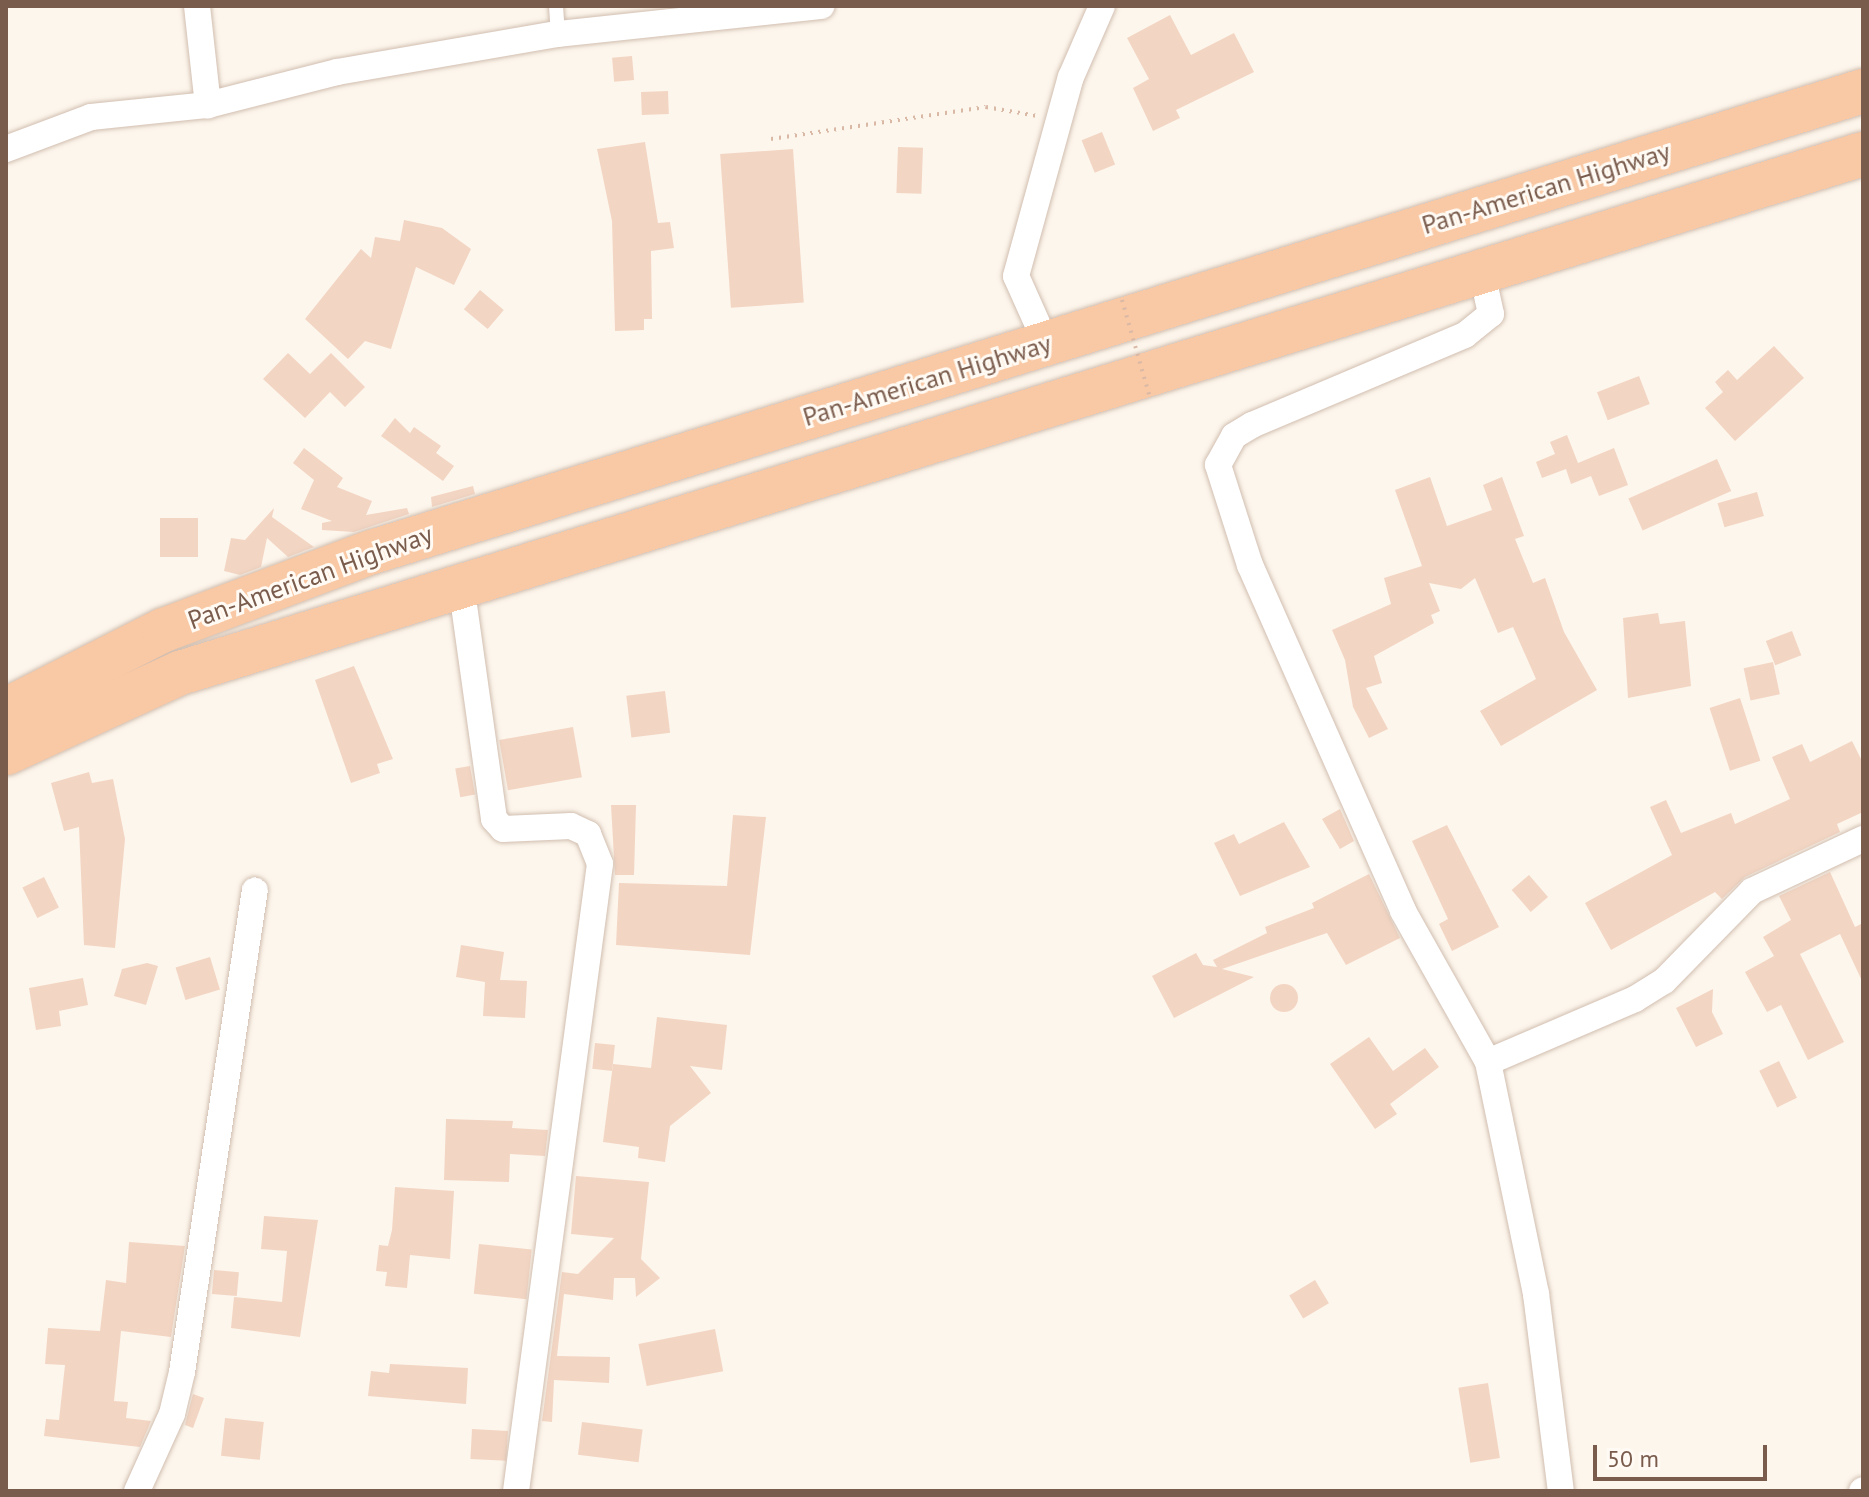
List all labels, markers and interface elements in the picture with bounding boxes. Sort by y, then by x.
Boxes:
street label: Pan-American Highway [1418,135,1674,241]
street label: Pan-American Highway [799,327,1055,433]
street label: Pan-American Highway [183,518,437,636]
scale bar [1597,1429,1771,1479]
text: 50 m [1607,1443,1659,1474]

